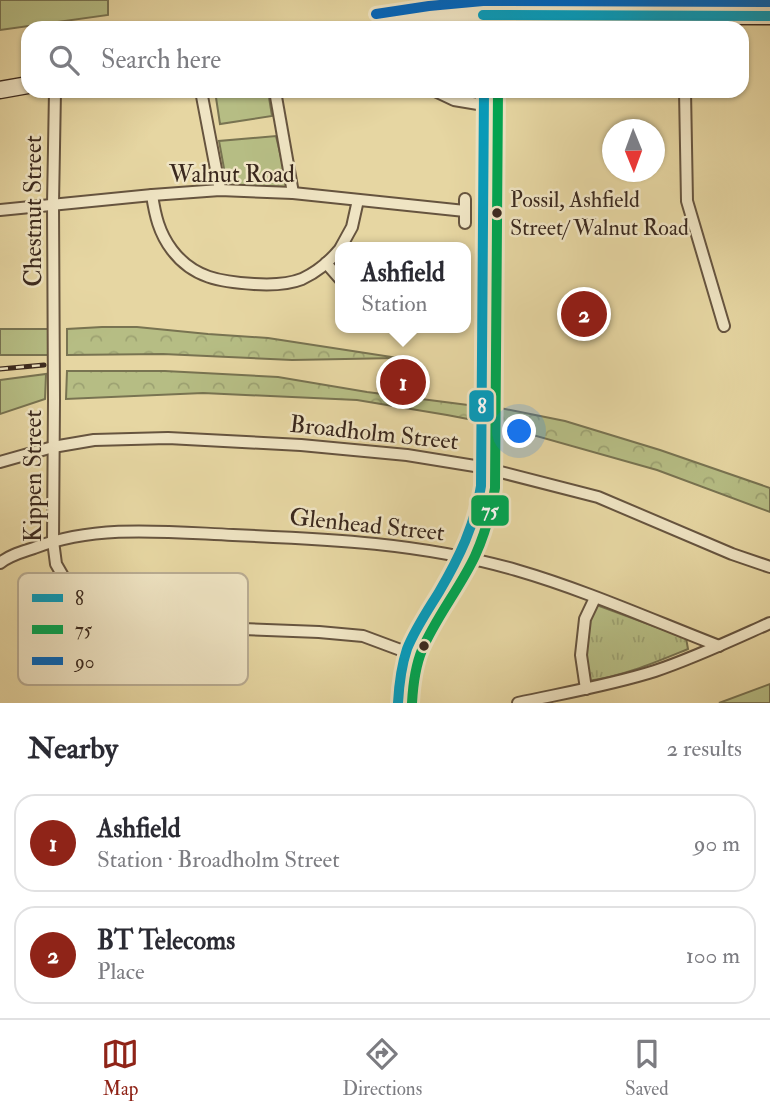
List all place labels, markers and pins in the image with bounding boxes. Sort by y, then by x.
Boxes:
place label: Possil, Ashfield Street/ Walnut Road [510,186,689,242]
marker: Possil, Ashfield Street/ Walnut Road [490,206,504,220]
pin: 2 [561,288,607,340]
pin: 1 [380,356,426,408]
unlabelled marker [417,639,431,653]

